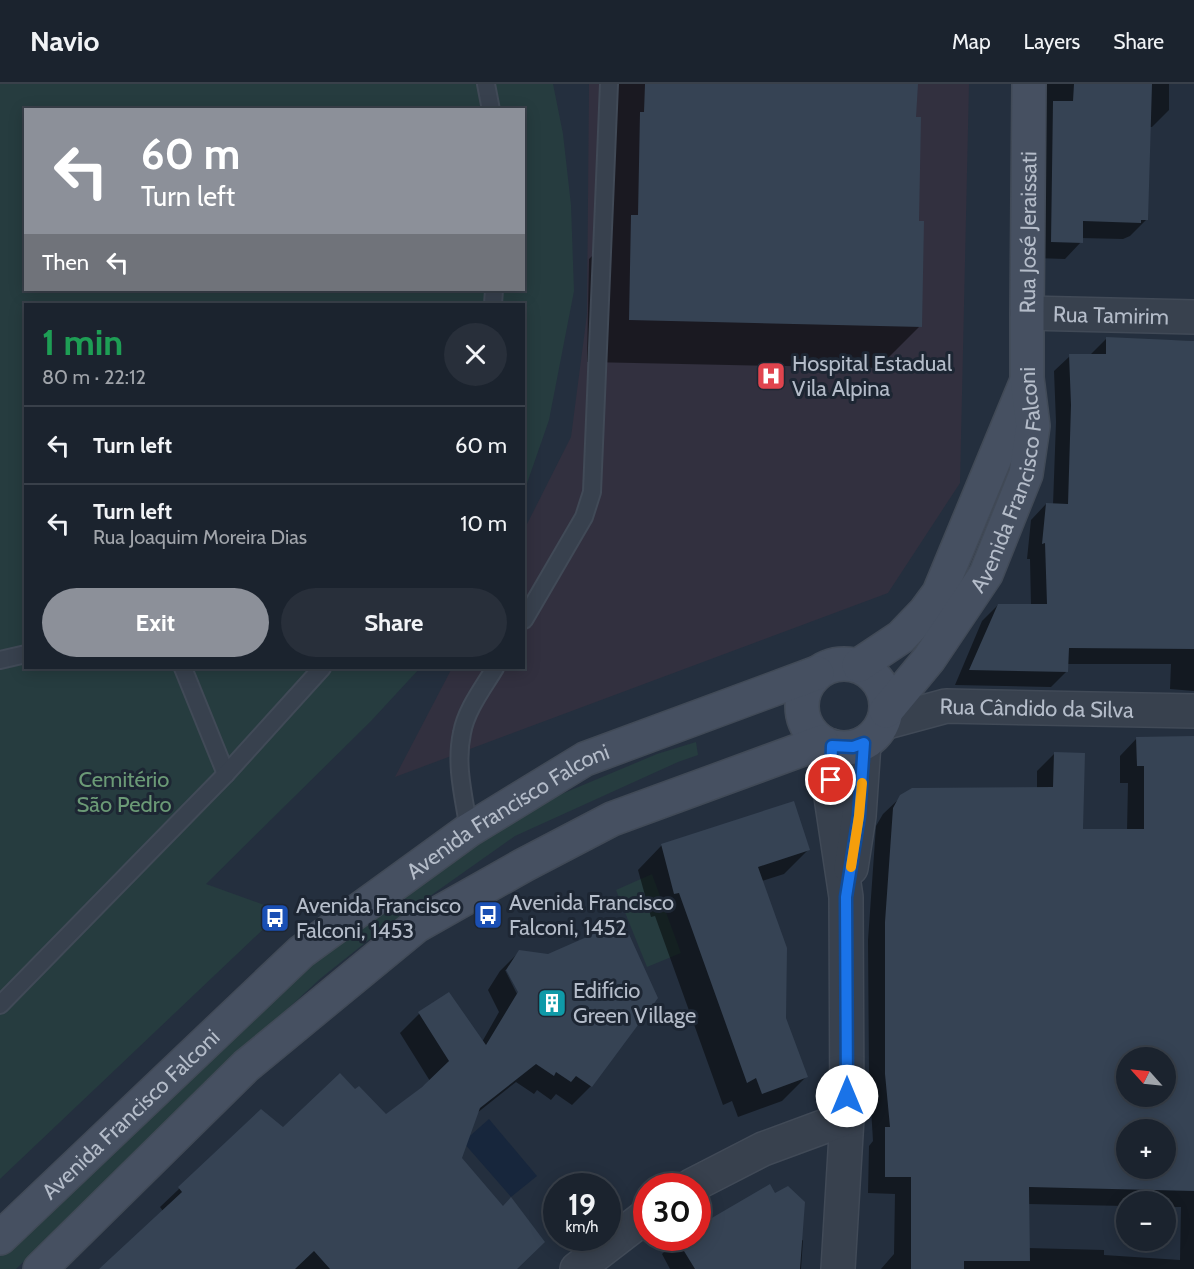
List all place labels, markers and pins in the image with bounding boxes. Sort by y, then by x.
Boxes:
place label: Hospital Estadual Vila Alpina [792,350,953,402]
hospital icon: Hospital Estadual Vila Alpina [755,360,787,392]
pin [805,754,856,805]
place label: Avenida Francisco Falconi, 1452 [509,889,674,941]
place label: Avenida Francisco Falconi, 1453 [296,892,461,944]
bus stop icon: Avenida Francisco Falconi, 1452 [472,899,504,931]
bus stop icon: Avenida Francisco Falconi, 1453 [259,902,291,934]
place label: Edifício Green Village [573,977,696,1029]
building icon: Edifício Green Village [536,987,568,1019]

